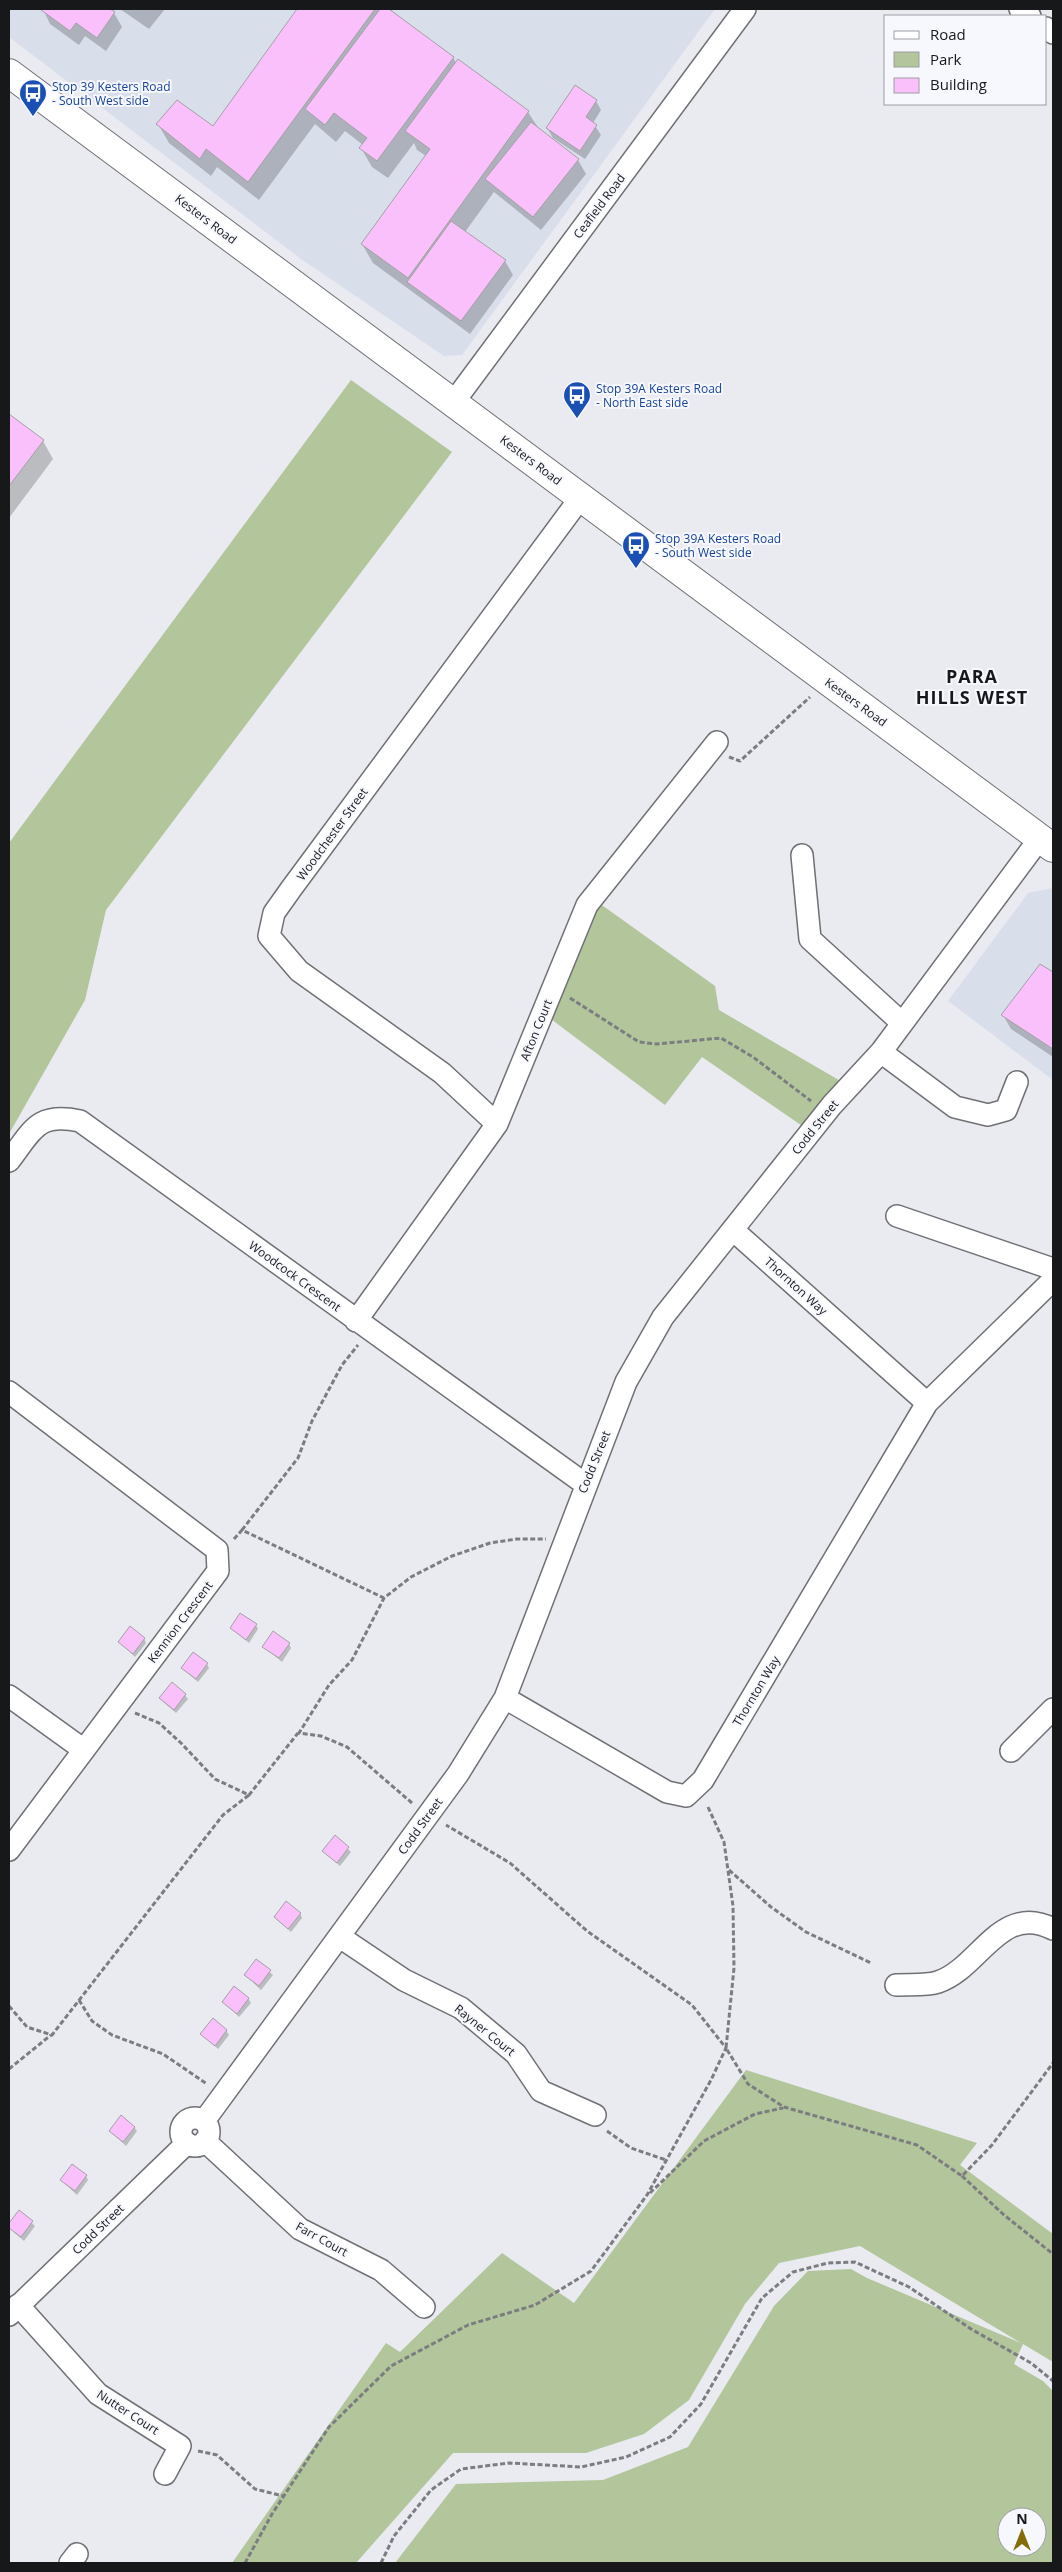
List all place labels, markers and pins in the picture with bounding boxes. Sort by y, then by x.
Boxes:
bus stop icon: Stop 39 Kesters Road - South West side [18,78,48,117]
place label: Stop 39 Kesters Road - South West side [52,78,171,109]
bus stop icon: Stop 39A Kesters Road - North East side [562,380,592,419]
place label: Stop 39A Kesters Road - North East side [596,380,722,411]
bus stop icon: Stop 39A Kesters Road - South West side [621,530,651,569]
place label: Stop 39A Kesters Road - South West side [655,530,781,561]

